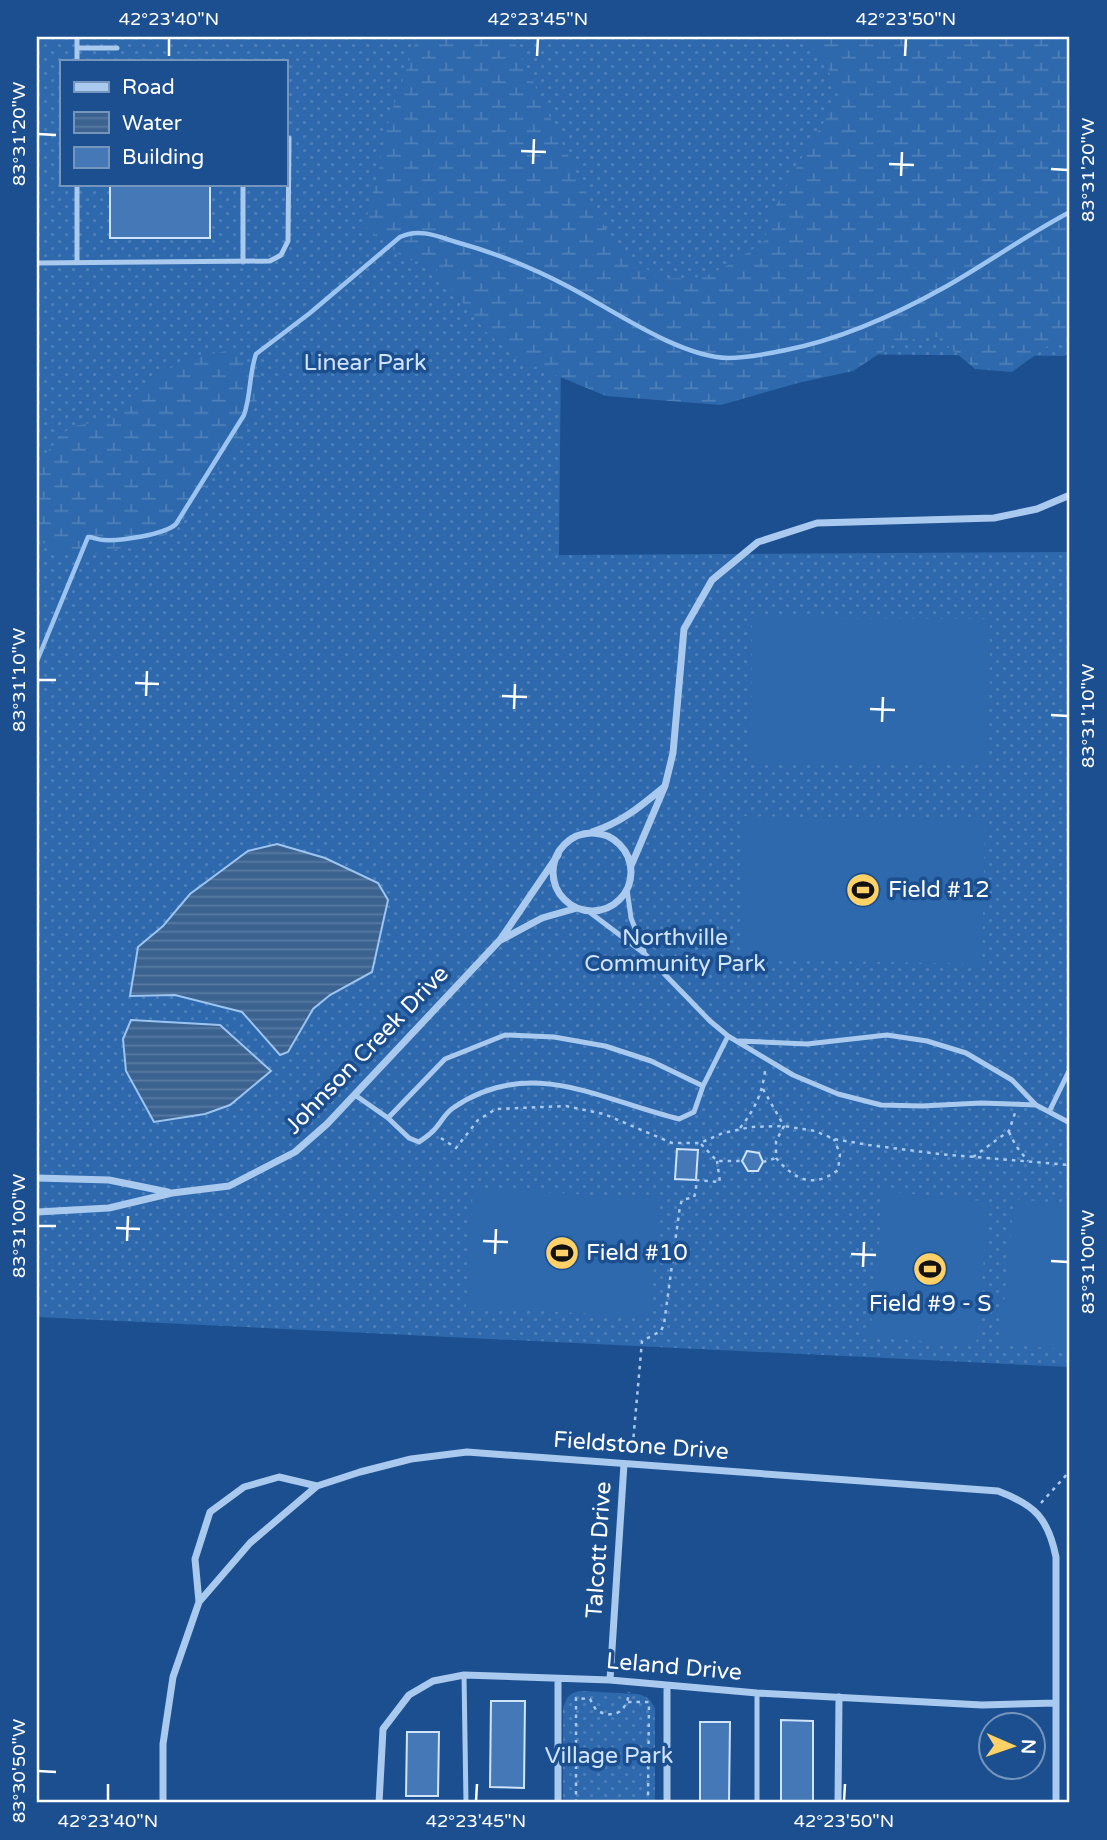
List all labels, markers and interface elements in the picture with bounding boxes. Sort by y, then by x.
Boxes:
text: 42°23'40"N [119,8,219,30]
text: 42°23'45"N [488,8,588,30]
text: 42°23'50"N [856,8,956,30]
legend [60,60,287,186]
text: Road [122,75,175,100]
text: 83°31'20"W [8,82,30,186]
text: Water [122,111,182,136]
text: 83°31'20"W [1077,118,1099,222]
text: Building [122,145,204,170]
park label: Linear Park [304,349,426,377]
text: 83°31'10"W [8,628,30,732]
text: 83°31'10"W [1077,664,1099,768]
sports icon: Field #12 [844,871,882,909]
place label: Field #12 [888,876,990,904]
park label: Northville Community Park [584,924,766,978]
street label: Johnson Creek Drive [279,960,455,1140]
text: 83°31'00"W [8,1174,30,1278]
text: 83°31'00"W [1077,1210,1099,1314]
sports icon: Field #10 [543,1234,581,1272]
place label: Field #10 [586,1239,688,1267]
sports icon: Field #9 - S [911,1250,949,1288]
place label: Field #9 - S [869,1290,991,1318]
street label: Fieldstone Drive [552,1426,730,1466]
street label: Talcott Drive [580,1481,618,1619]
street label: Leland Drive [605,1647,743,1687]
north arrow [978,1710,1048,1780]
text: 83°30'50"W [8,1719,30,1823]
text: N [1017,1739,1039,1755]
park label: Village Park [545,1742,673,1770]
text: 42°23'40"N [58,1810,158,1832]
text: 42°23'45"N [426,1810,526,1832]
text: 42°23'50"N [794,1810,894,1832]

